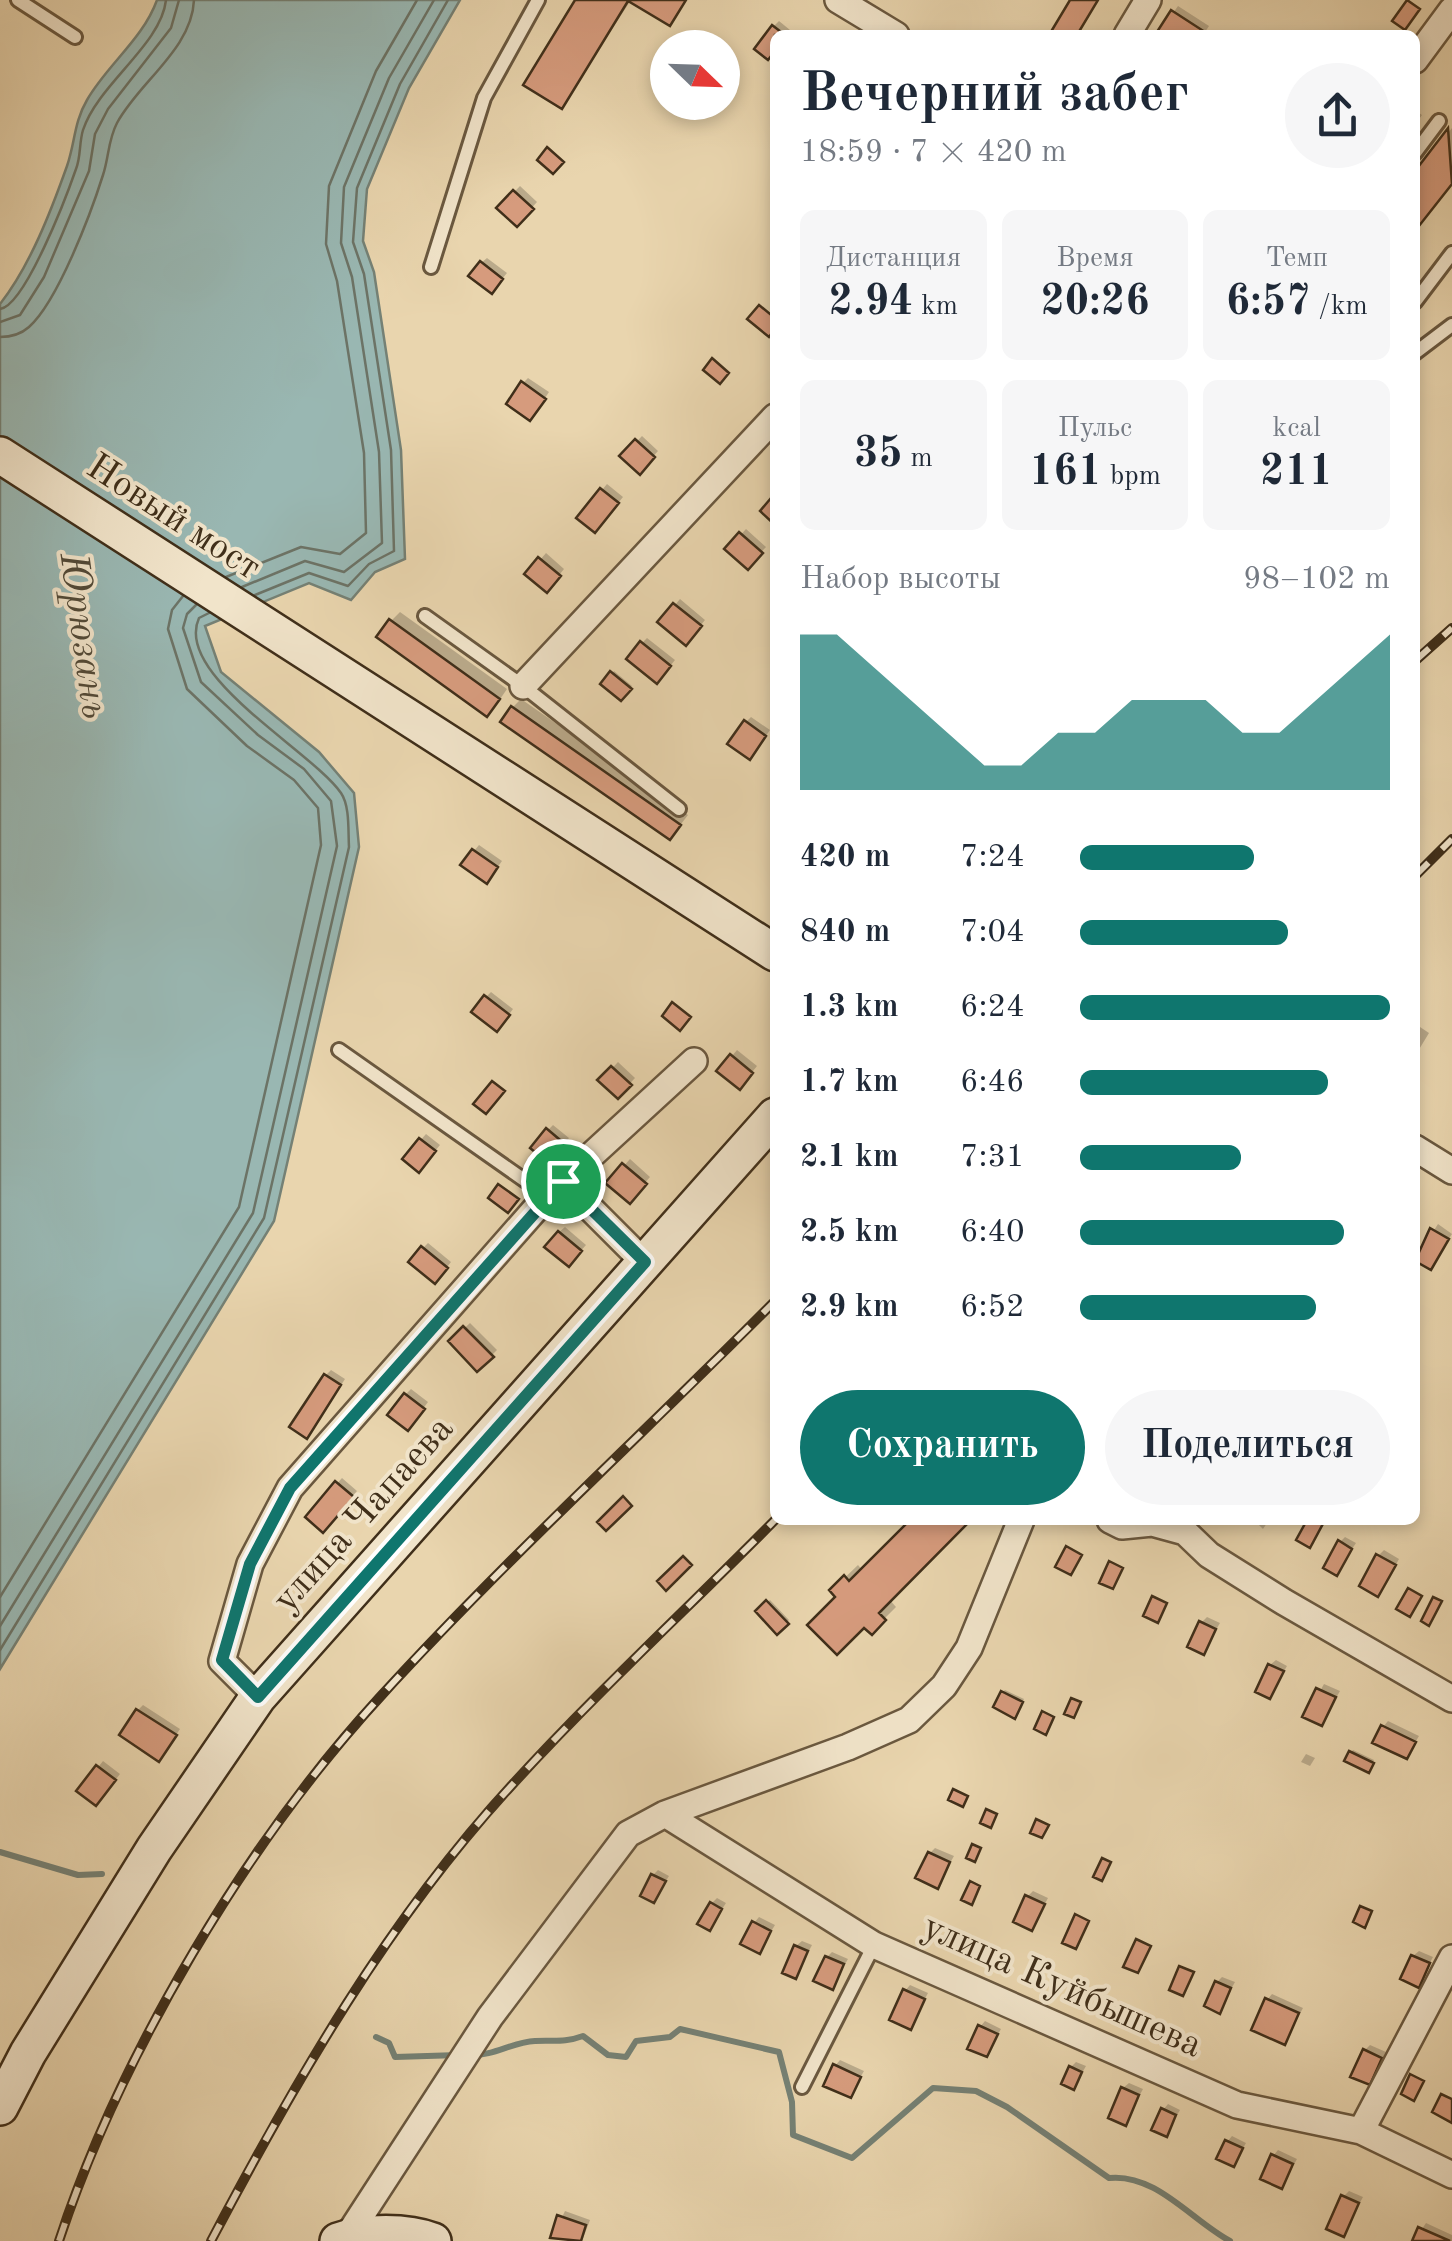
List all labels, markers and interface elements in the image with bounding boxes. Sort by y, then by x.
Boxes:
north arrow [650,30,740,120]
map controls [650,30,740,120]
button: share [1285,63,1390,168]
text: Вечерний забег [800,68,1189,123]
text: 18:59 · 7 × 420 m [800,137,1067,169]
text: Дистанция [826,245,961,273]
text: Время [1056,245,1134,273]
text: Темп [1265,245,1328,273]
text: 2.94 [829,282,913,324]
text: 20:26 [1040,282,1150,324]
text: 6:57 [1226,282,1310,324]
text: km [913,293,958,321]
text: /km [1310,293,1368,321]
text: Пульс [1058,415,1132,443]
text: kcal [1273,415,1321,443]
text: 35 [854,434,903,476]
text: m [903,445,933,473]
street label: Новый мост [79,448,267,588]
text: 161 [1029,452,1102,494]
text: 211 [1260,452,1333,494]
text: bpm [1102,463,1161,491]
water label: Юрюзань [50,549,114,722]
text: Набор высоты [800,564,1001,596]
text: 98–102 m [1243,564,1390,596]
text: 420 m [800,842,890,874]
text: 7:24 [960,842,1025,874]
text: 840 m [800,917,890,949]
text: 7:04 [960,917,1025,949]
text: 1.3 km [800,992,899,1024]
text: 6:24 [960,992,1025,1024]
text: 1.7 km [800,1067,899,1099]
text: 6:46 [960,1067,1025,1099]
pin [521,1139,606,1224]
text: 2.1 km [800,1142,899,1174]
text: 7:31 [960,1142,1025,1174]
icon: arrive [536,1154,591,1209]
text: 2.5 km [800,1217,899,1249]
text: 6:40 [960,1217,1025,1249]
text: 2.9 km [800,1292,899,1324]
text: 6:52 [960,1292,1025,1324]
button: Сохранить [800,1390,1085,1505]
button: Поделиться [1105,1390,1390,1505]
street label: улица Чапаева [267,1410,461,1620]
street label: улица Куйбышева [917,1908,1208,2066]

